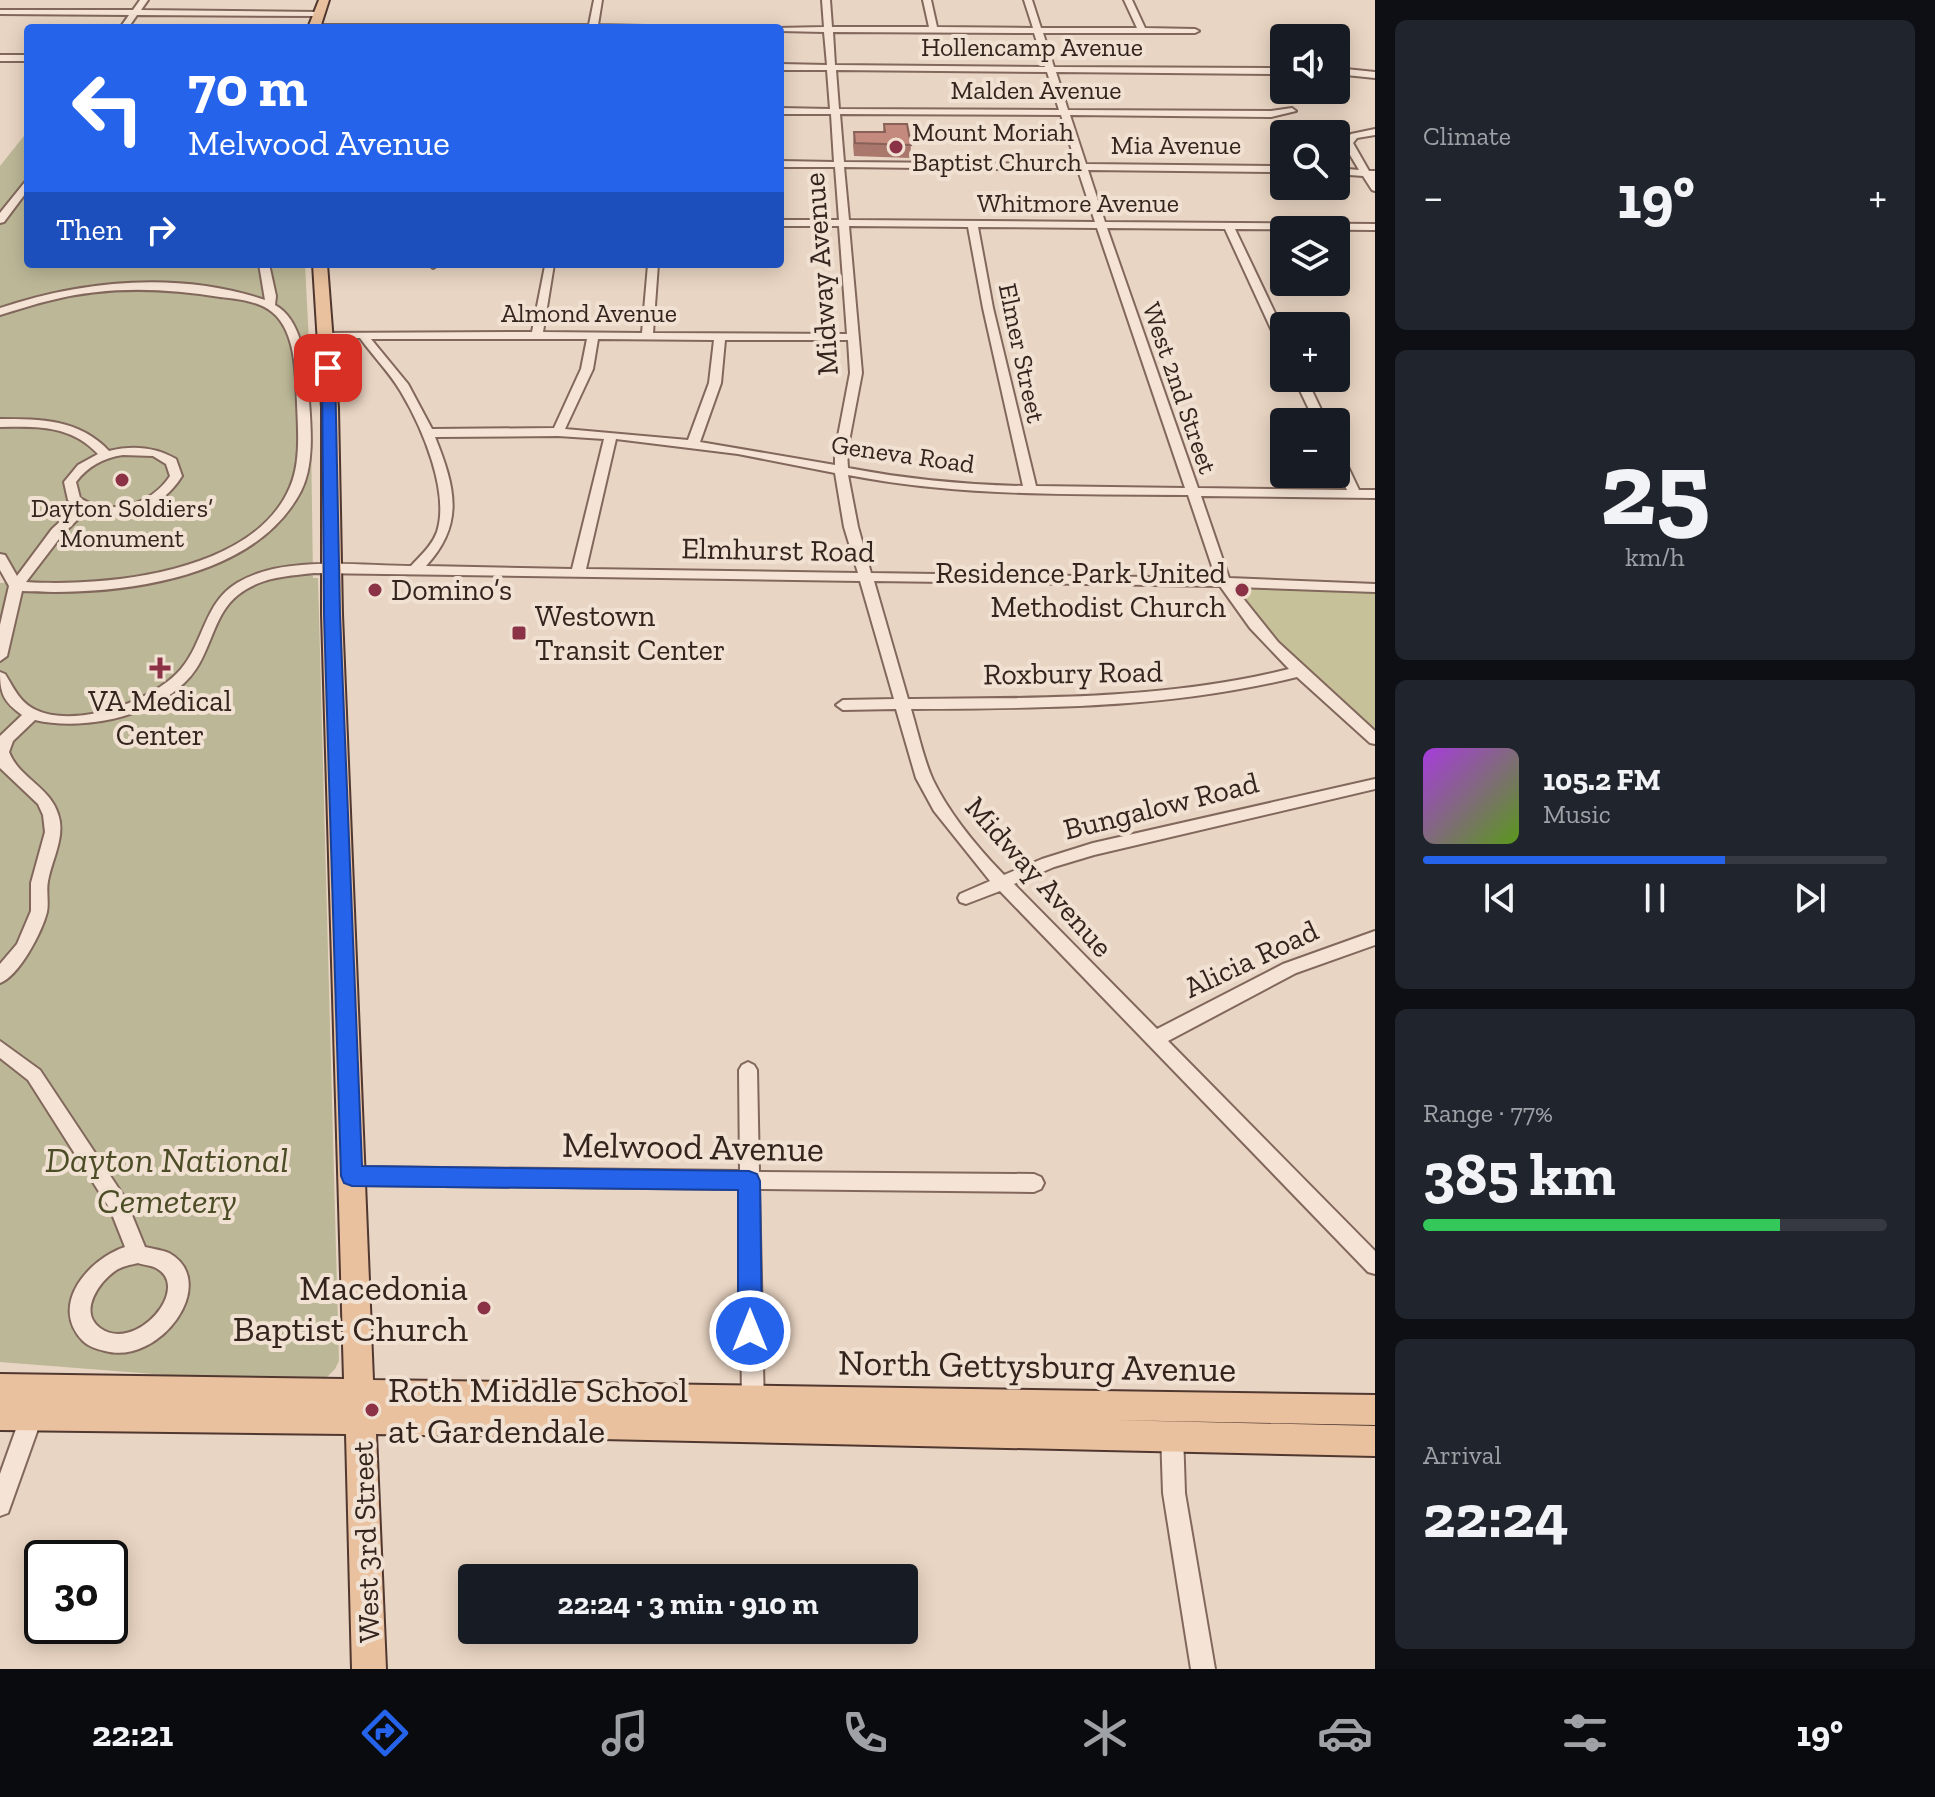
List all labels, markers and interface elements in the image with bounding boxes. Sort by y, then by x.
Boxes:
map controls [1270,24,1350,488]
button: sound [1270,24,1350,104]
street label: Hollencamp Avenue [921,31,1143,63]
text: 70 m [188,53,308,120]
icon: left [56,56,160,160]
street label: Malden Avenue [950,74,1122,106]
place label: Mount Moriah Baptist Church [912,116,1082,178]
button: search [1270,120,1350,200]
text: Climate [1423,120,1511,152]
text: Melwood Avenue [188,121,450,164]
street label: Mia Avenue [1111,129,1241,161]
marker: Mount Moriah Baptist Church [887,138,905,156]
text: 19° [1617,161,1695,233]
text: − [1423,170,1444,223]
text: + [1868,170,1887,223]
street label: Midway Avenue [796,171,846,377]
street label: Whitmore Avenue [977,187,1179,219]
icon: right [139,208,183,252]
text: Then [56,212,123,248]
button: layers [1270,216,1350,296]
street label: Elmer Street [992,280,1052,426]
street label: Almond Avenue [501,297,677,329]
street label: West 2nd Street [1136,298,1224,478]
button: + [1270,312,1350,392]
pin [294,334,362,402]
icon: arrive [306,346,350,390]
button: − [1270,408,1350,488]
text: 25 [1600,426,1710,551]
street label: Geneva Road [829,428,977,480]
marker: Dayton Soldiers’ Monument [113,471,131,489]
place label: Dayton Soldiers’ Monument [31,492,213,554]
street label: Elmhurst Road [681,530,875,570]
text: km/h [1625,541,1685,573]
place label: Residence Park United Methodist Church [935,555,1227,625]
place label: Domino’s [391,572,512,608]
marker: Domino’s [366,581,384,599]
marker: Residence Park United Methodist Church [1233,581,1251,599]
place label: Westown Transit Center [535,598,725,668]
marker: Westown Transit Center [510,624,528,642]
street label: Roxbury Road [983,653,1164,693]
marker: VA Medical Center [149,657,171,679]
place label: VA Medical Center [87,683,232,753]
text: 105.2 FM [1543,762,1661,798]
street label: Bungalow Road [1060,764,1263,848]
street label: Midway Avenue [958,789,1120,965]
text: Music [1543,798,1611,830]
icon: previous [1478,876,1522,920]
icon: pause [1633,876,1677,920]
icon: next [1788,876,1832,920]
street label: Alicia Road [1178,912,1324,1006]
text: Range · 77% [1423,1097,1553,1129]
street label: Melwood Avenue [562,1123,824,1170]
park label: Dayton National Cemetery [45,1138,289,1222]
text: 385 km [1423,1138,1616,1210]
place label: Macedonia Baptist Church [233,1266,468,1350]
position arrow [708,1289,792,1373]
marker: Macedonia Baptist Church [475,1299,493,1317]
street label: North Gettysburg Avenue [837,1341,1236,1390]
place label: Roth Middle School at Gardendale [388,1368,688,1452]
marker: Roth Middle School at Gardendale [363,1401,381,1419]
text: Arrival [1423,1439,1501,1471]
street label: West 3rd Street [344,1441,388,1643]
text: 22:24 [1423,1480,1569,1552]
speed limit sign: 30 [24,1540,128,1644]
text: 22:24 · 3 min · 910 m [557,1586,819,1622]
icon: directions [357,1705,413,1761]
icon: music [597,1705,653,1761]
icon: phone [837,1705,893,1761]
icon: climate [1077,1705,1133,1761]
icon: car [1317,1705,1373,1761]
icon: filters [1557,1705,1613,1761]
text: 22:21 [92,1712,173,1755]
text: 19° [1797,1712,1843,1755]

